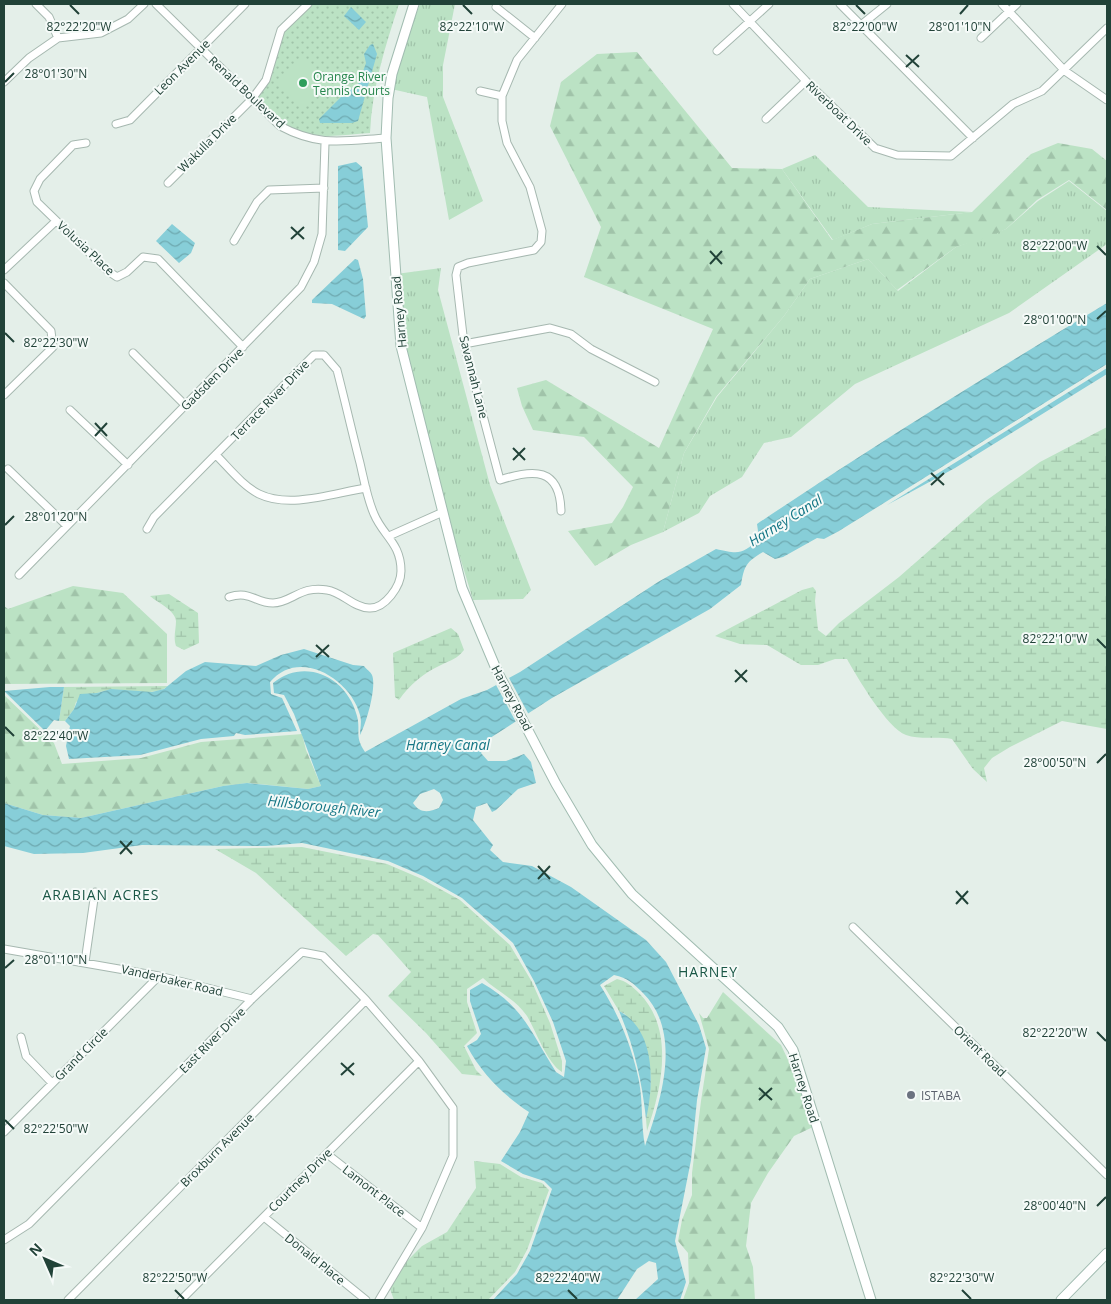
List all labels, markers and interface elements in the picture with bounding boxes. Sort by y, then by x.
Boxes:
text: 82°22'20"W [47,18,111,35]
text: 82°22'10"W [440,18,504,35]
text: 82°22'00"W [833,18,897,35]
text: 28°01'10"N [929,18,991,35]
street label: Leon Avenue [150,35,214,99]
street label: Renald Boulevard [205,52,289,132]
text: 28°01'30"N [25,65,87,82]
place label: Orange River Tennis Courts [313,68,390,99]
marker: Orange River Tennis Courts [297,77,309,89]
street label: Riverboat Drive [802,77,876,149]
street label: Wakulla Drive [174,110,240,176]
street label: Volusia Place [54,217,119,279]
text: 82°22'00"W [1023,237,1087,254]
street label: Harney Road [387,275,411,349]
text: 28°01'00"N [1024,311,1086,328]
text: 82°22'30"W [24,334,88,351]
street label: Savannah Lane [455,334,493,420]
street label: Gadsden Drive [177,344,247,414]
street label: Terrace River Drive [227,356,313,444]
water label: Harney Canal [744,490,826,550]
text: 28°01'20"N [25,508,87,525]
text: 82°22'10"W [1023,630,1087,647]
street label: Harney Road [488,662,536,734]
text: 82°22'40"W [24,727,88,744]
water label: Harney Canal [406,735,490,754]
text: 28°00'50"N [1024,754,1086,771]
water label: Hillsborough River [267,791,382,821]
district label: ARABIAN ACRES [42,885,160,904]
text: 28°01'10"N [25,951,87,968]
street label: Vanderbaker Road [119,960,225,1000]
district label: HARNEY [678,962,738,981]
street label: East River Drive [175,1003,249,1077]
street label: Orient Road [950,1021,1010,1081]
street label: Grand Circle [51,1023,112,1084]
text: 82°22'20"W [1023,1024,1087,1041]
street label: Harney Road [785,1051,823,1125]
place label: ISTABA [921,1087,961,1104]
marker: ISTABA [905,1089,917,1101]
street label: Broxburn Avenue [176,1109,258,1191]
text: 82°22'50"W [24,1120,88,1137]
street label: Courtney Drive [264,1144,336,1216]
street label: Lamont Place [339,1161,409,1221]
text: 28°00'40"N [1024,1197,1086,1214]
street label: Donald Place [281,1229,349,1289]
north arrow [20,1234,70,1284]
text: N [25,1239,46,1260]
text: 82°22'50"W [143,1269,207,1286]
text: 82°22'40"W [536,1269,600,1286]
text: 82°22'30"W [930,1269,994,1286]

